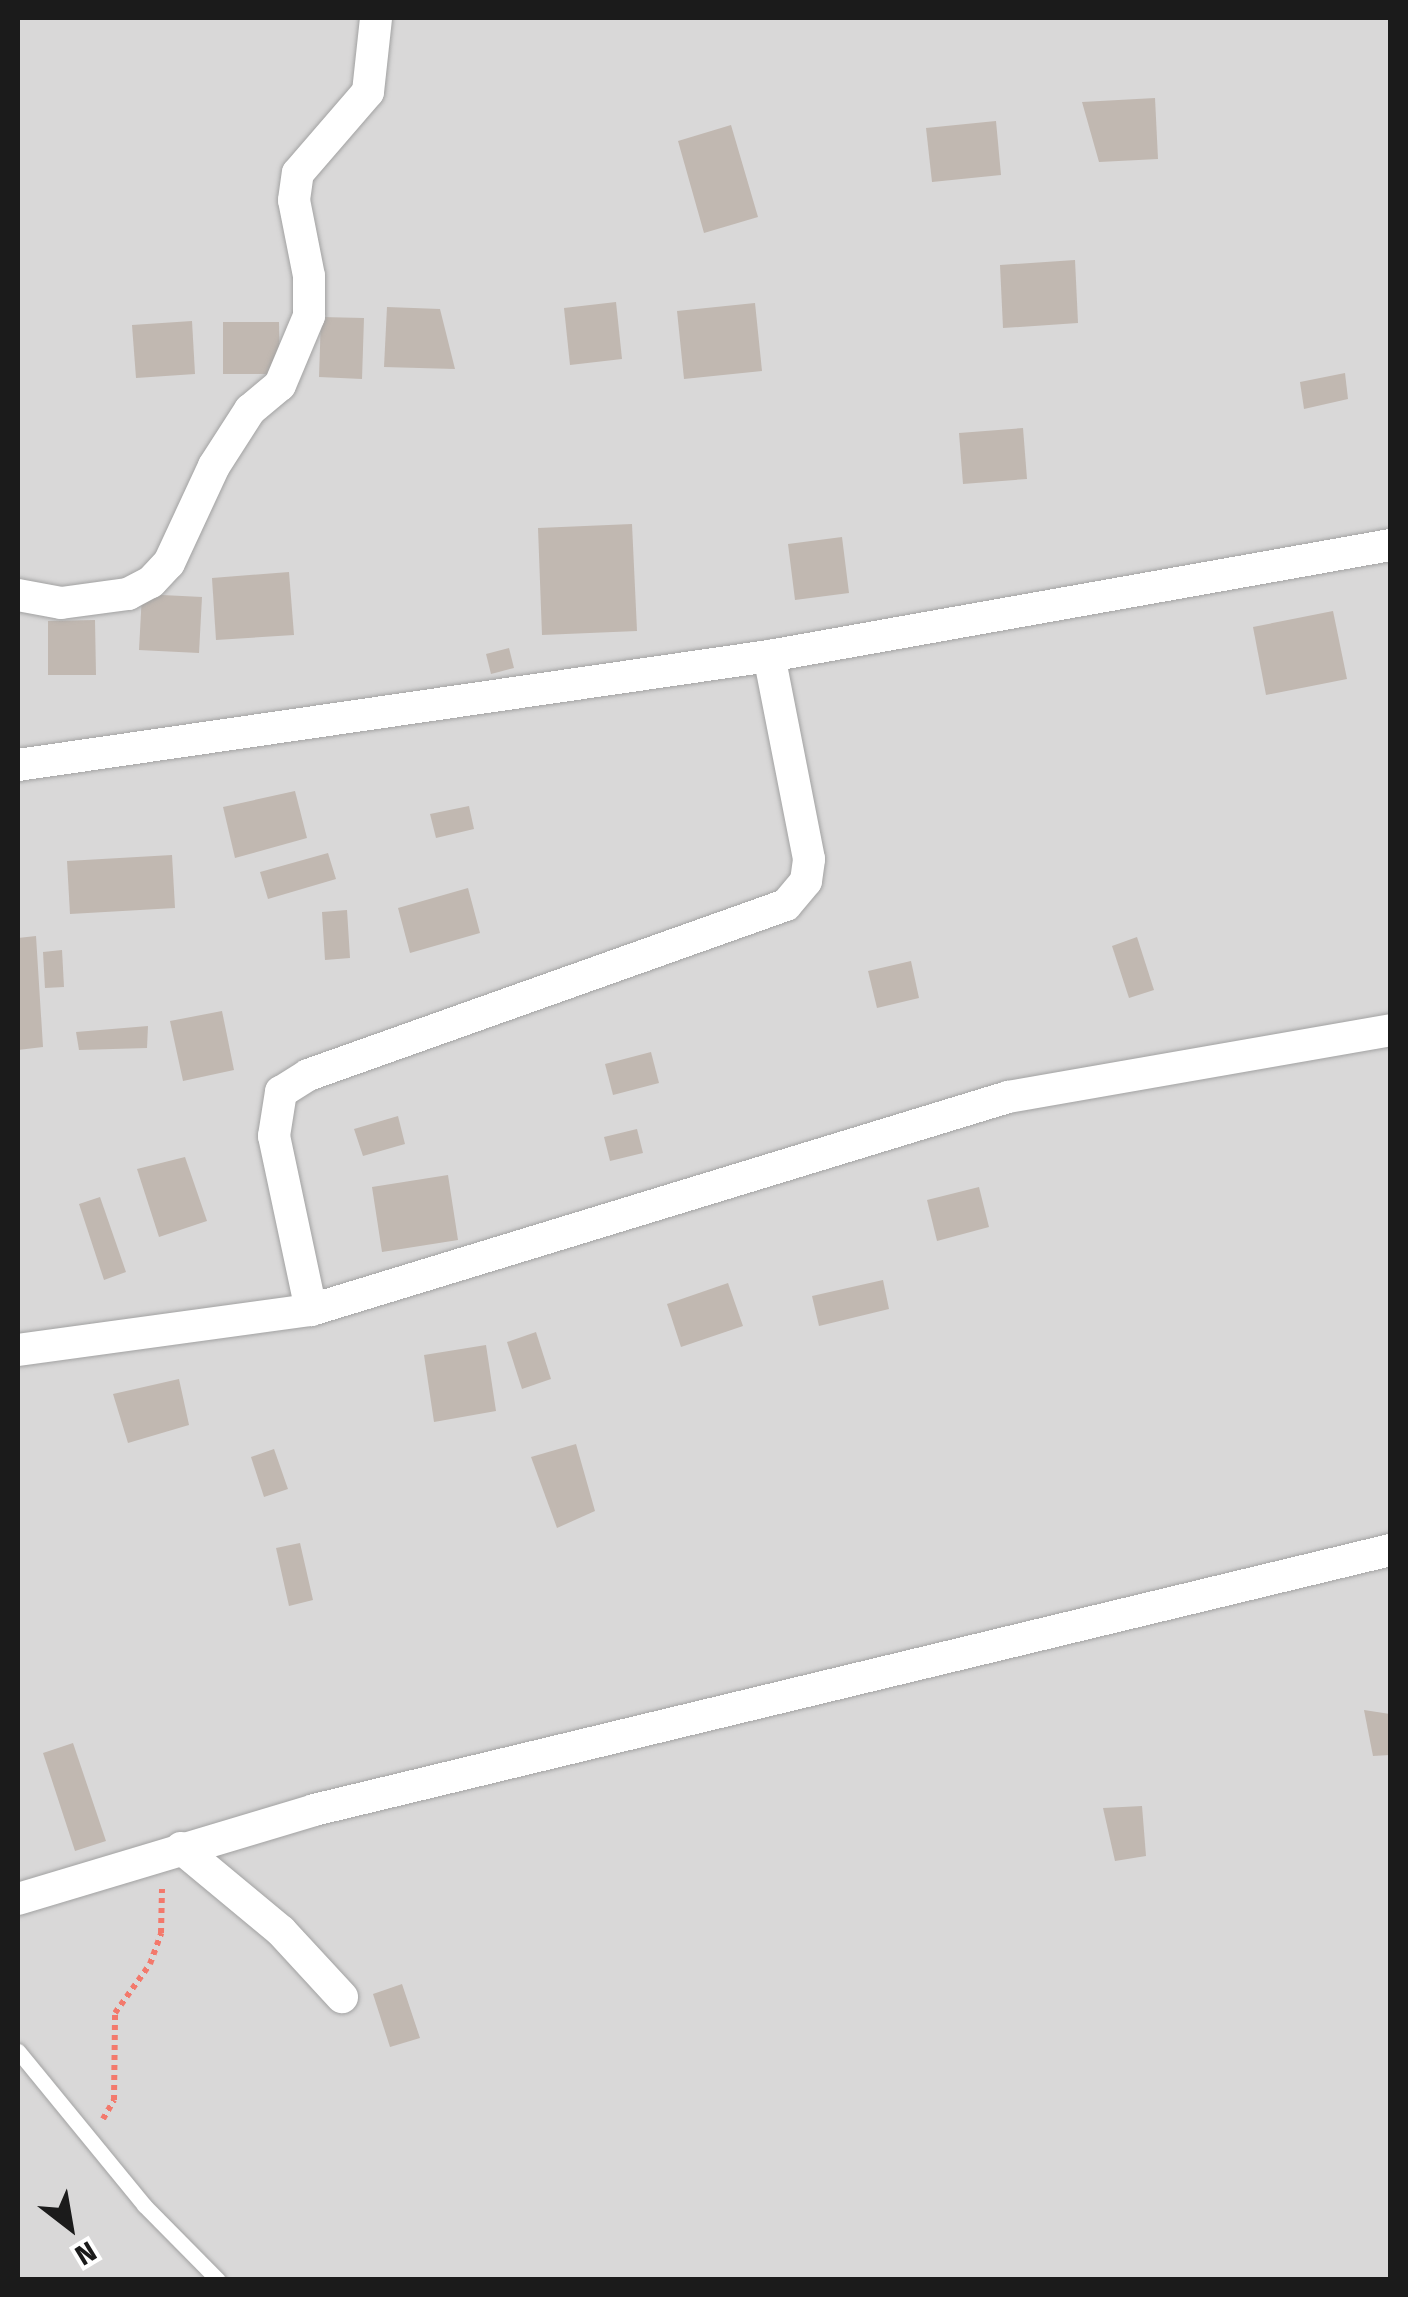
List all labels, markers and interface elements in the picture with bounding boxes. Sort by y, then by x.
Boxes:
north arrow [20,2177,120,2277]
text: N [69,2234,102,2272]

